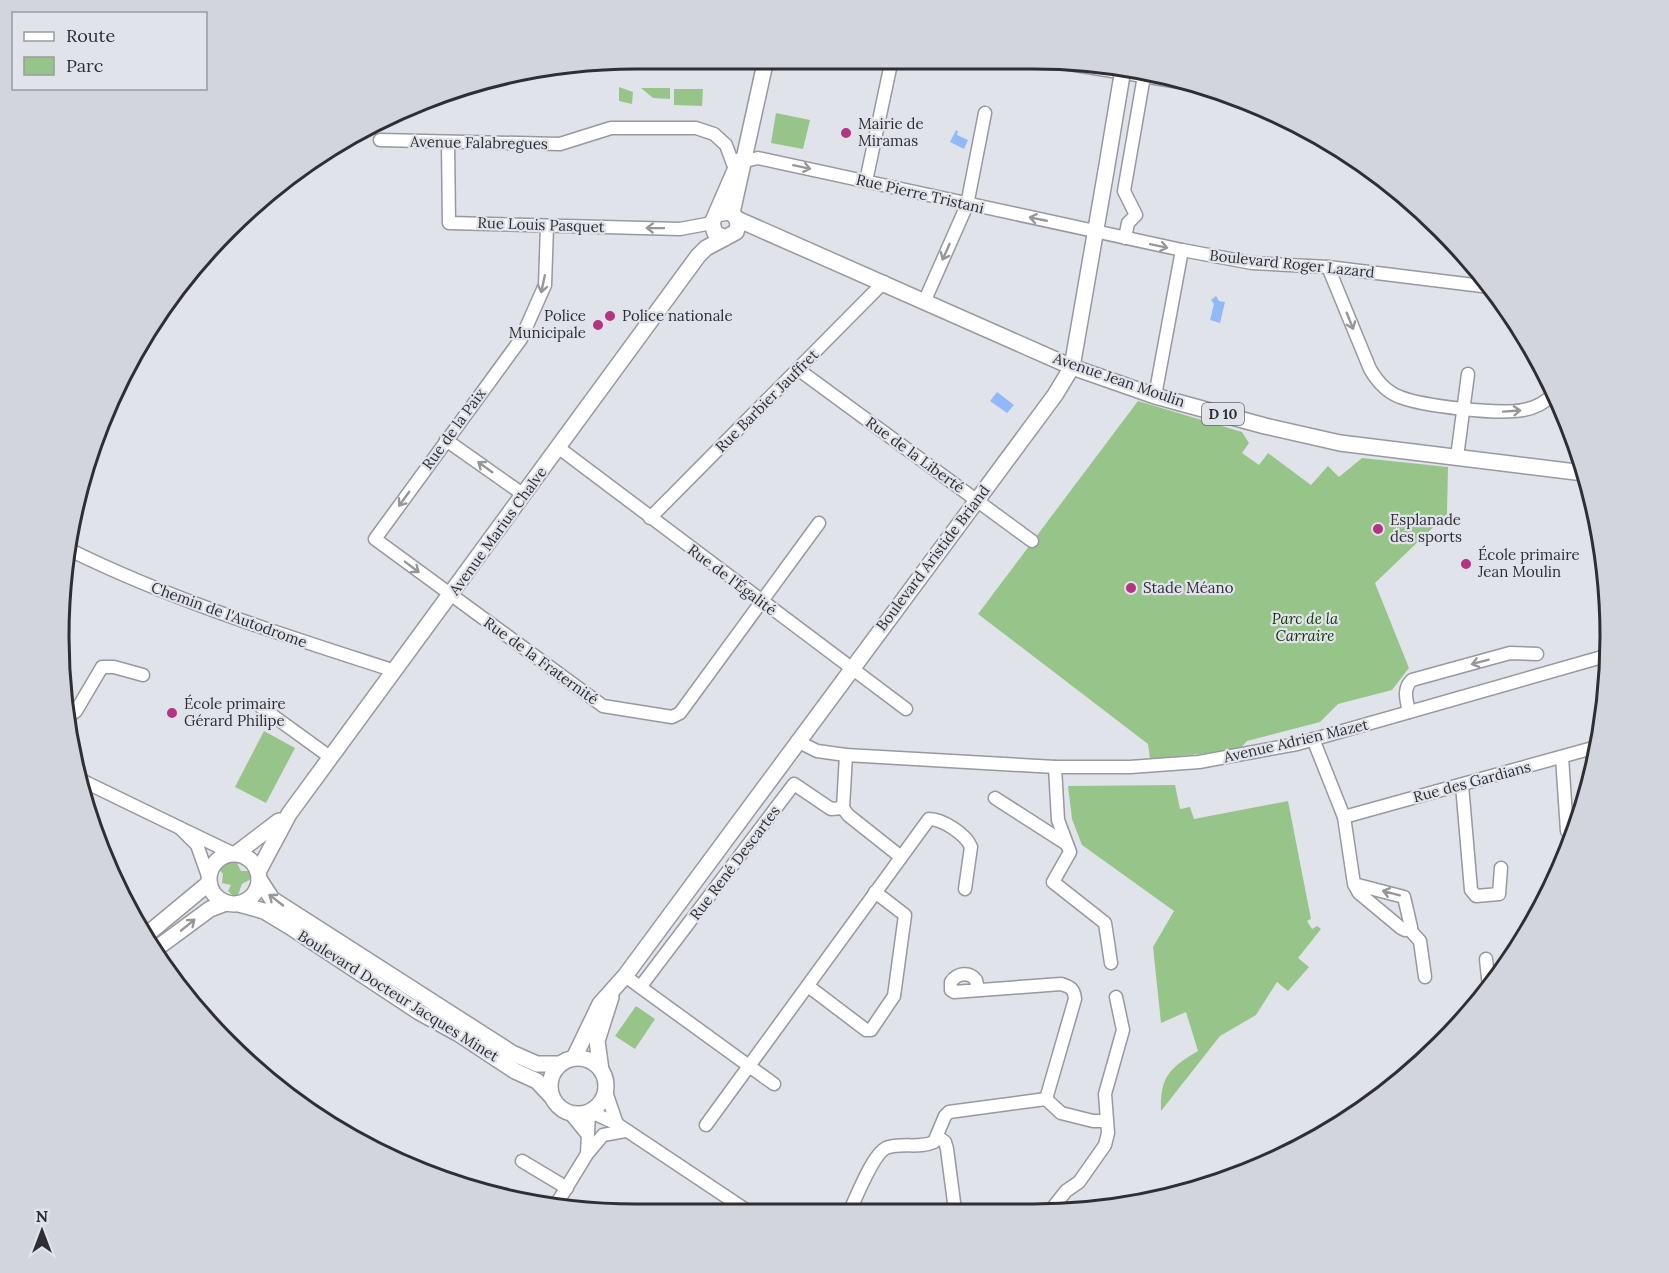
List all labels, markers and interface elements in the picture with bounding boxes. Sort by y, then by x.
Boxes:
legend [12,12,207,90]
text: Route [66,24,115,47]
text: Parc [66,54,103,77]
place label: Mairie de Miramas [858,114,924,150]
marker: Mairie de Miramas [839,126,853,140]
street label: Avenue Falabregues [409,132,548,153]
one-way arrow [793,162,812,174]
street label: Rue Pierre Tristani [854,170,986,217]
street label: Rue Louis Pasquet [477,213,605,236]
one-way arrow [1029,213,1048,224]
one-way arrow [645,222,665,234]
one-way arrow [1149,240,1168,252]
one-way arrow [940,243,951,261]
street label: Boulevard Roger Lazard [1208,245,1376,282]
one-way arrow [537,274,548,293]
place label: Police Municipale [509,306,586,342]
place label: Police nationale [622,306,733,325]
marker: Police nationale [603,309,617,323]
one-way arrow [1345,312,1356,330]
marker: Police Municipale [591,318,605,332]
street label: Rue Barbier Jauffret [711,345,822,456]
street label: Avenue Jean Moulin [1050,348,1187,411]
street label: Rue de la Paix [418,384,490,473]
road number: D 10 [1202,403,1244,425]
one-way arrow [1501,405,1521,416]
street label: Rue de la Liberté [862,412,968,497]
one-way arrow [478,461,494,473]
street label: Avenue Marius Chalve [444,463,550,599]
street label: Boulevard Aristide Briand [872,481,994,634]
one-way arrow [397,491,410,507]
place label: Esplanade des sports [1390,510,1462,546]
marker: Esplanade des sports [1371,522,1385,536]
street label: Rue de l'Égalité [684,540,781,619]
place label: École primaire Jean Moulin [1477,545,1580,581]
marker: École primaire Jean Moulin [1459,557,1473,571]
one-way arrow [404,561,420,574]
street label: Chemin de l'Autodrome [149,577,310,652]
place label: Stade Méano [1143,578,1234,597]
marker: Stade Méano [1124,581,1138,595]
park label: Parc de la Carraire [1272,609,1339,645]
street label: Rue de la Fraternité [480,613,602,709]
one-way arrow [1471,656,1490,668]
place label: École primaire Gérard Philipe [184,694,286,730]
marker: École primaire Gérard Philipe [165,706,179,720]
street label: Avenue Adrien Mazet [1221,715,1370,767]
street label: Rue des Gardians [1411,757,1533,806]
street label: Rue René Descartes [685,802,784,924]
one-way arrow [1382,887,1401,898]
one-way arrow [268,894,284,907]
one-way arrow [180,919,196,932]
street label: Boulevard Docteur Jacques Minet [294,926,502,1066]
north arrow [12,1201,72,1261]
text: N [36,1206,48,1226]

